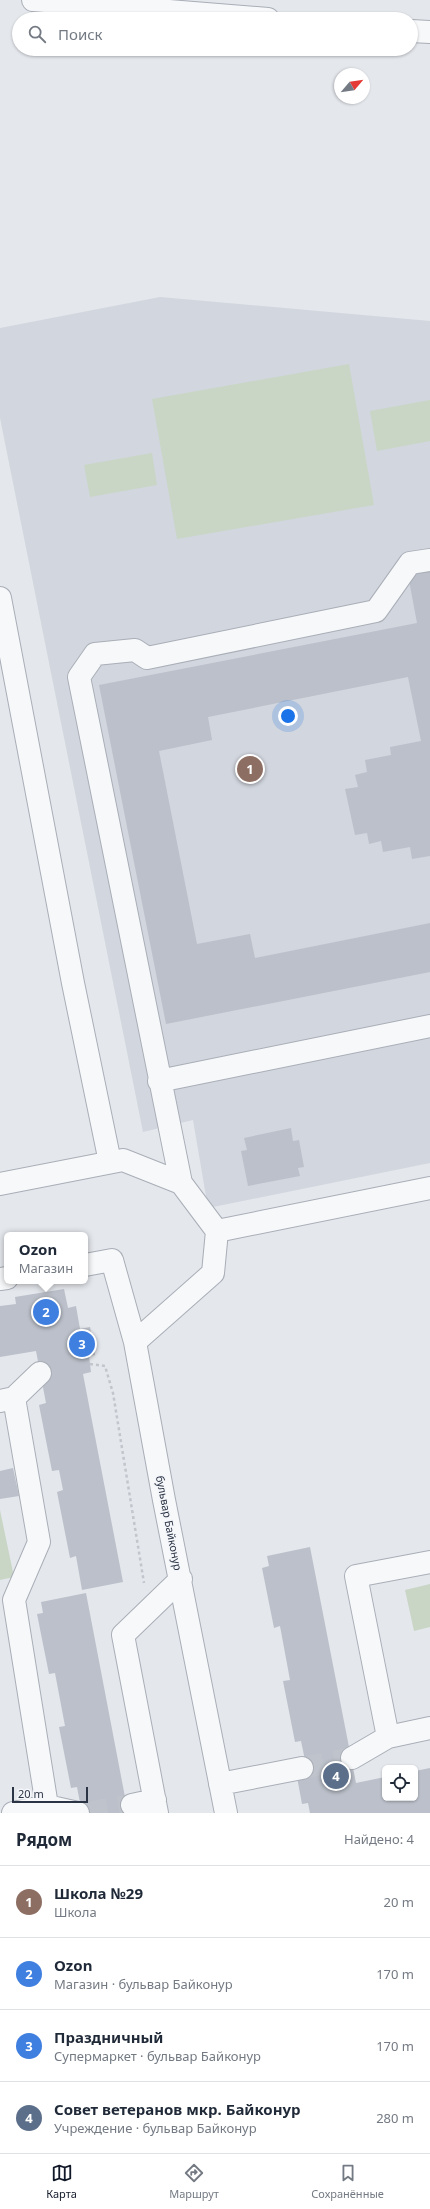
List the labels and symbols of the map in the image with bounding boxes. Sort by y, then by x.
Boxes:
north arrow [334,68,370,104]
your location [278,706,298,726]
pin: 1 [237,754,263,784]
pin: 2 [33,1297,59,1327]
pin: 3 [69,1329,95,1359]
street label: бульвар Байконур [153,1474,186,1572]
pin: 4 [323,1761,349,1791]
scale bar [12,1785,88,1804]

